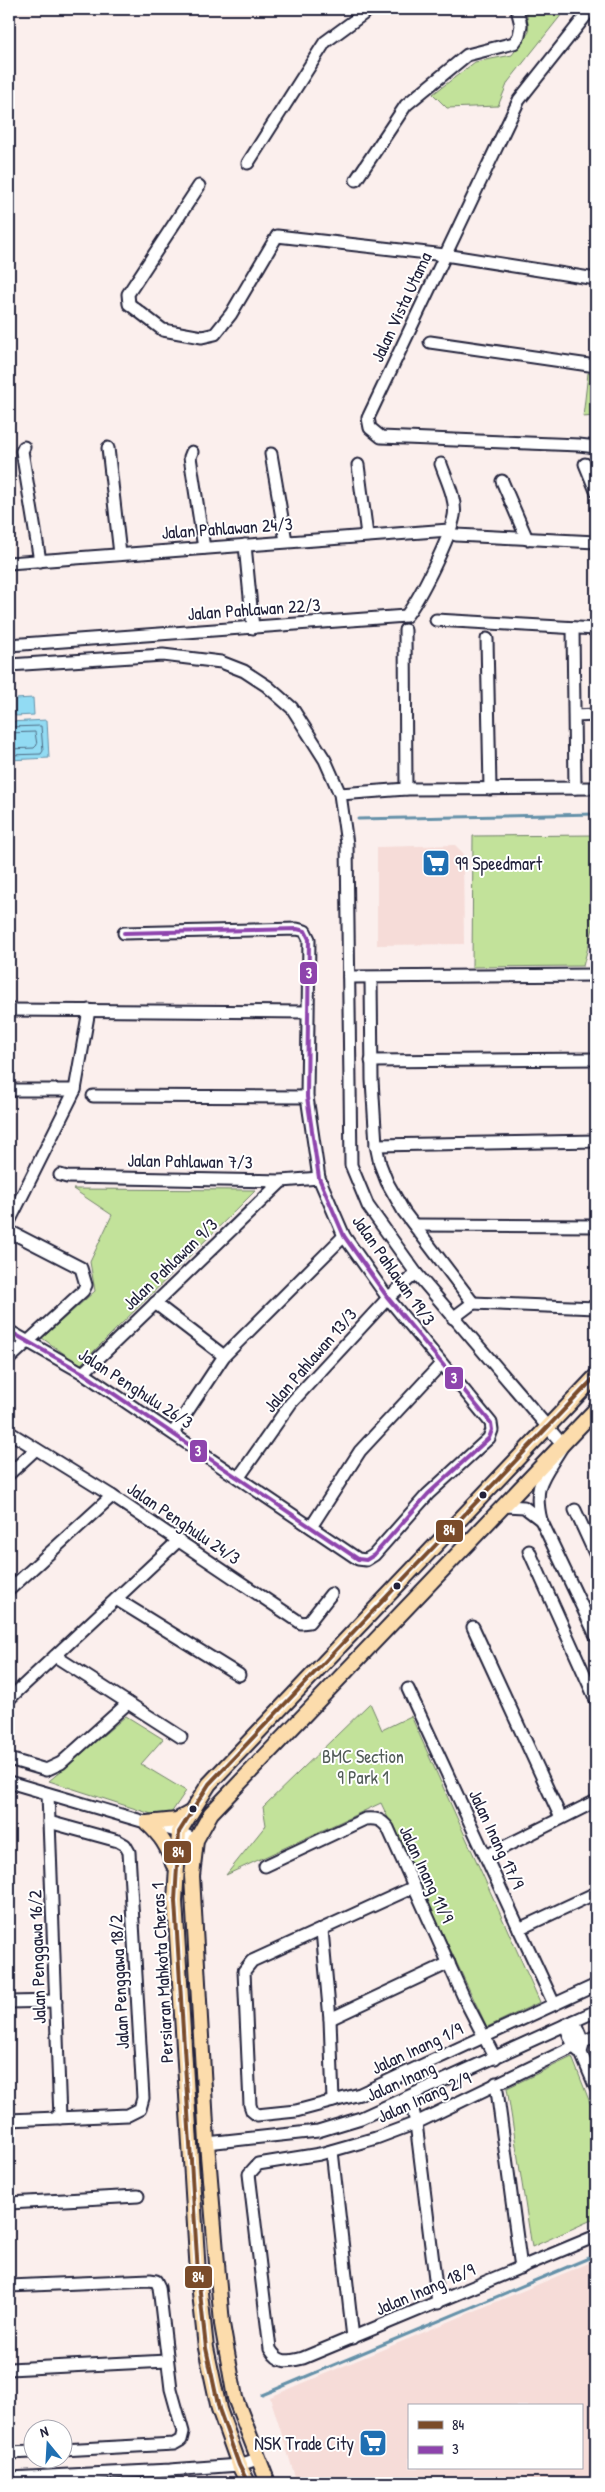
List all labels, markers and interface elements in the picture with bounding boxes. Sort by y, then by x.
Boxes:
street label: Jalan Vista Utama [365,248,437,366]
street label: Jalan Pahlawan 24/3 [161,511,293,545]
street label: Jalan Pahlawan 22/3 [187,592,321,626]
supermarket icon: 99 Speedmart [421,848,451,878]
place label: 99 Speedmart [455,851,543,876]
line badge: 3 [299,961,318,985]
text: 3 [306,963,313,982]
street label: Jalan Pahlawan 7/3 [127,1147,253,1175]
street label: Jalan Pahlawan 19/3 [347,1210,441,1330]
street label: Jalan Pahlawan 9/3 [117,1212,223,1316]
street label: Jalan Pahlawan 13/3 [258,1302,362,1418]
street label: Jalan Penghulu 26/3 [74,1342,198,1434]
line badge: 3 [444,1366,464,1390]
text: 3 [451,1368,458,1387]
line badge: 3 [189,1439,208,1463]
text: 3 [195,1441,202,1460]
street label: Jalan Penghulu 24/3 [122,1476,246,1570]
unlabelled marker [478,1490,488,1500]
line badge: 84 [435,1519,464,1543]
text: 84 [443,1520,455,1539]
unlabelled marker [392,1581,402,1591]
park label: BMC Section 9 Park 1 [322,1744,404,1790]
street label: Jalan Inang 17/9 [463,1785,531,1893]
unlabelled marker [188,1804,198,1814]
street label: Jalan Inang 11/9 [394,1821,461,1927]
line badge: 84 [163,1840,192,1864]
text: 84 [172,1842,184,1861]
street label: Persiaran Mahkota Cheras 1 [145,1882,179,2064]
street label: Jalan Penggawa 16/2 [22,1889,52,2024]
street label: Jalan Penggawa 18/2 [103,1913,135,2050]
street label: Jalan Inang 1/9 [367,2016,467,2080]
street label: Jalan Inang [362,2055,440,2107]
street label: Jalan Inang 2/9 [373,2065,475,2129]
street label: Jalan Inang 18/9 [371,2257,479,2321]
line badge: 84 [184,2265,213,2289]
text: 84 [192,2267,204,2286]
legend [408,2404,582,2470]
text: 84 [452,2414,464,2435]
north arrow [22,2420,72,2470]
text: N [37,2421,51,2441]
supermarket icon: NSK Trade City [358,2428,388,2458]
place label: NSK Trade City [254,2431,354,2456]
text: 3 [452,2438,459,2459]

